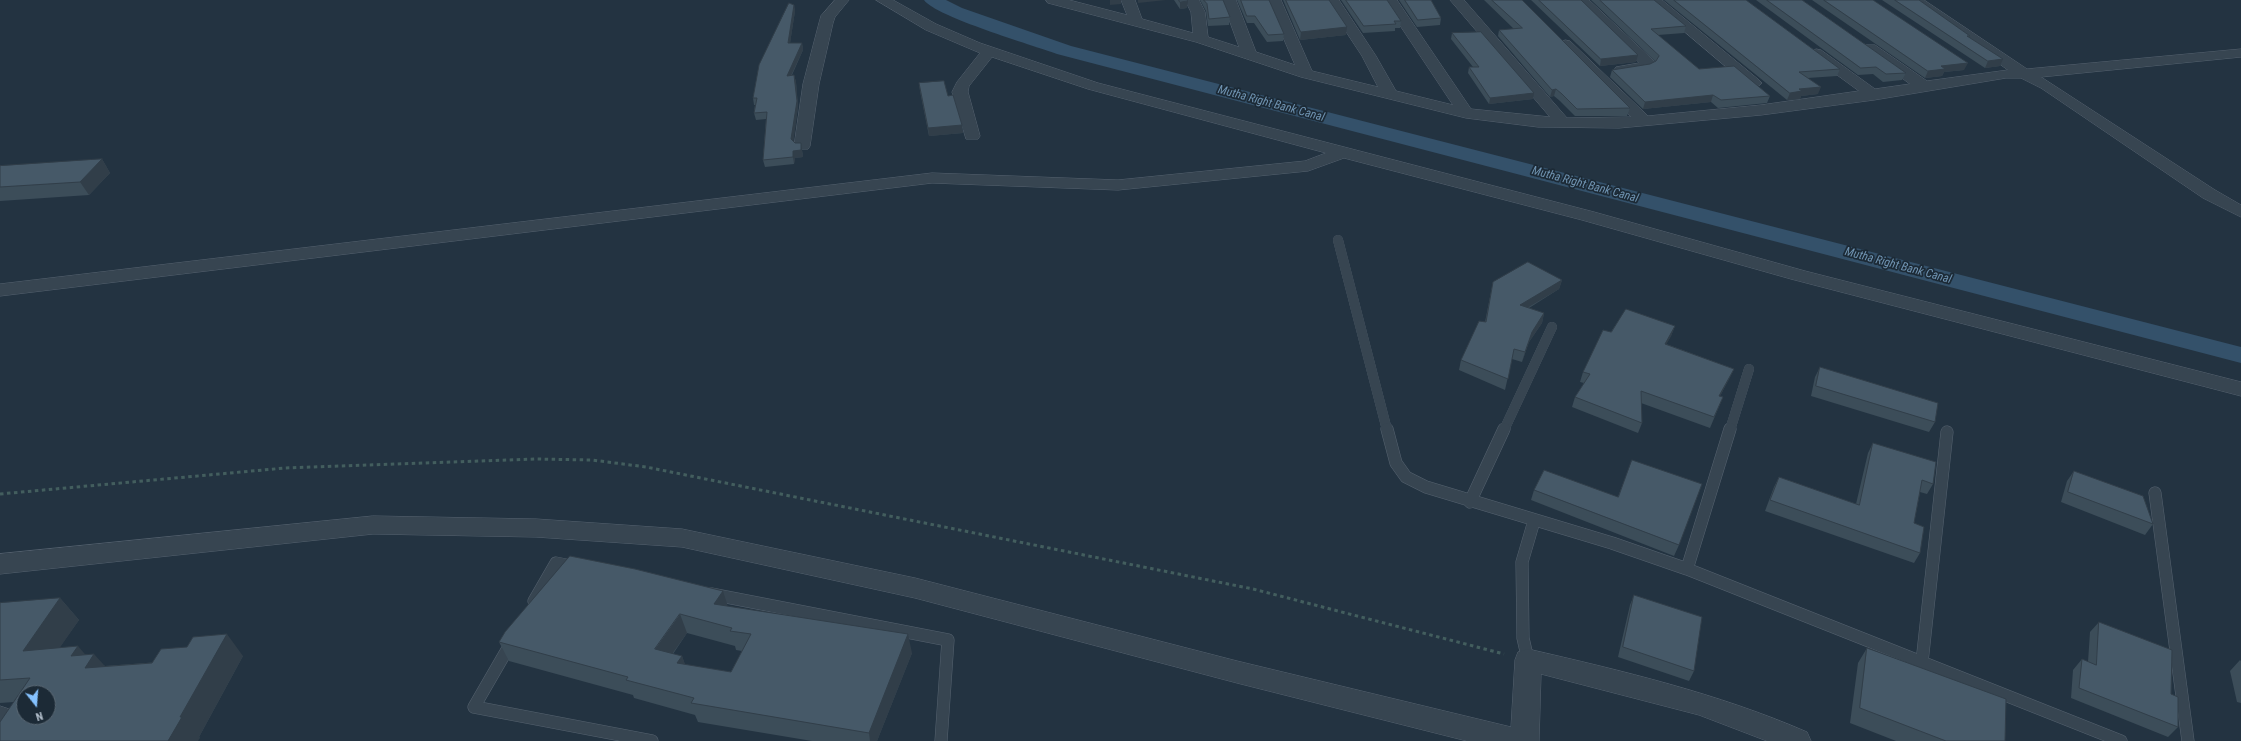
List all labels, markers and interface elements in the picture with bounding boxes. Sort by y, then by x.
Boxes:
water label: Mutha Right Bank Canal [1216,83,1326,125]
water label: Mutha Right Bank Canal [1530,164,1640,206]
water label: Mutha Right Bank Canal [1843,245,1953,287]
north arrow [16,685,56,725]
text: N [34,709,44,723]

